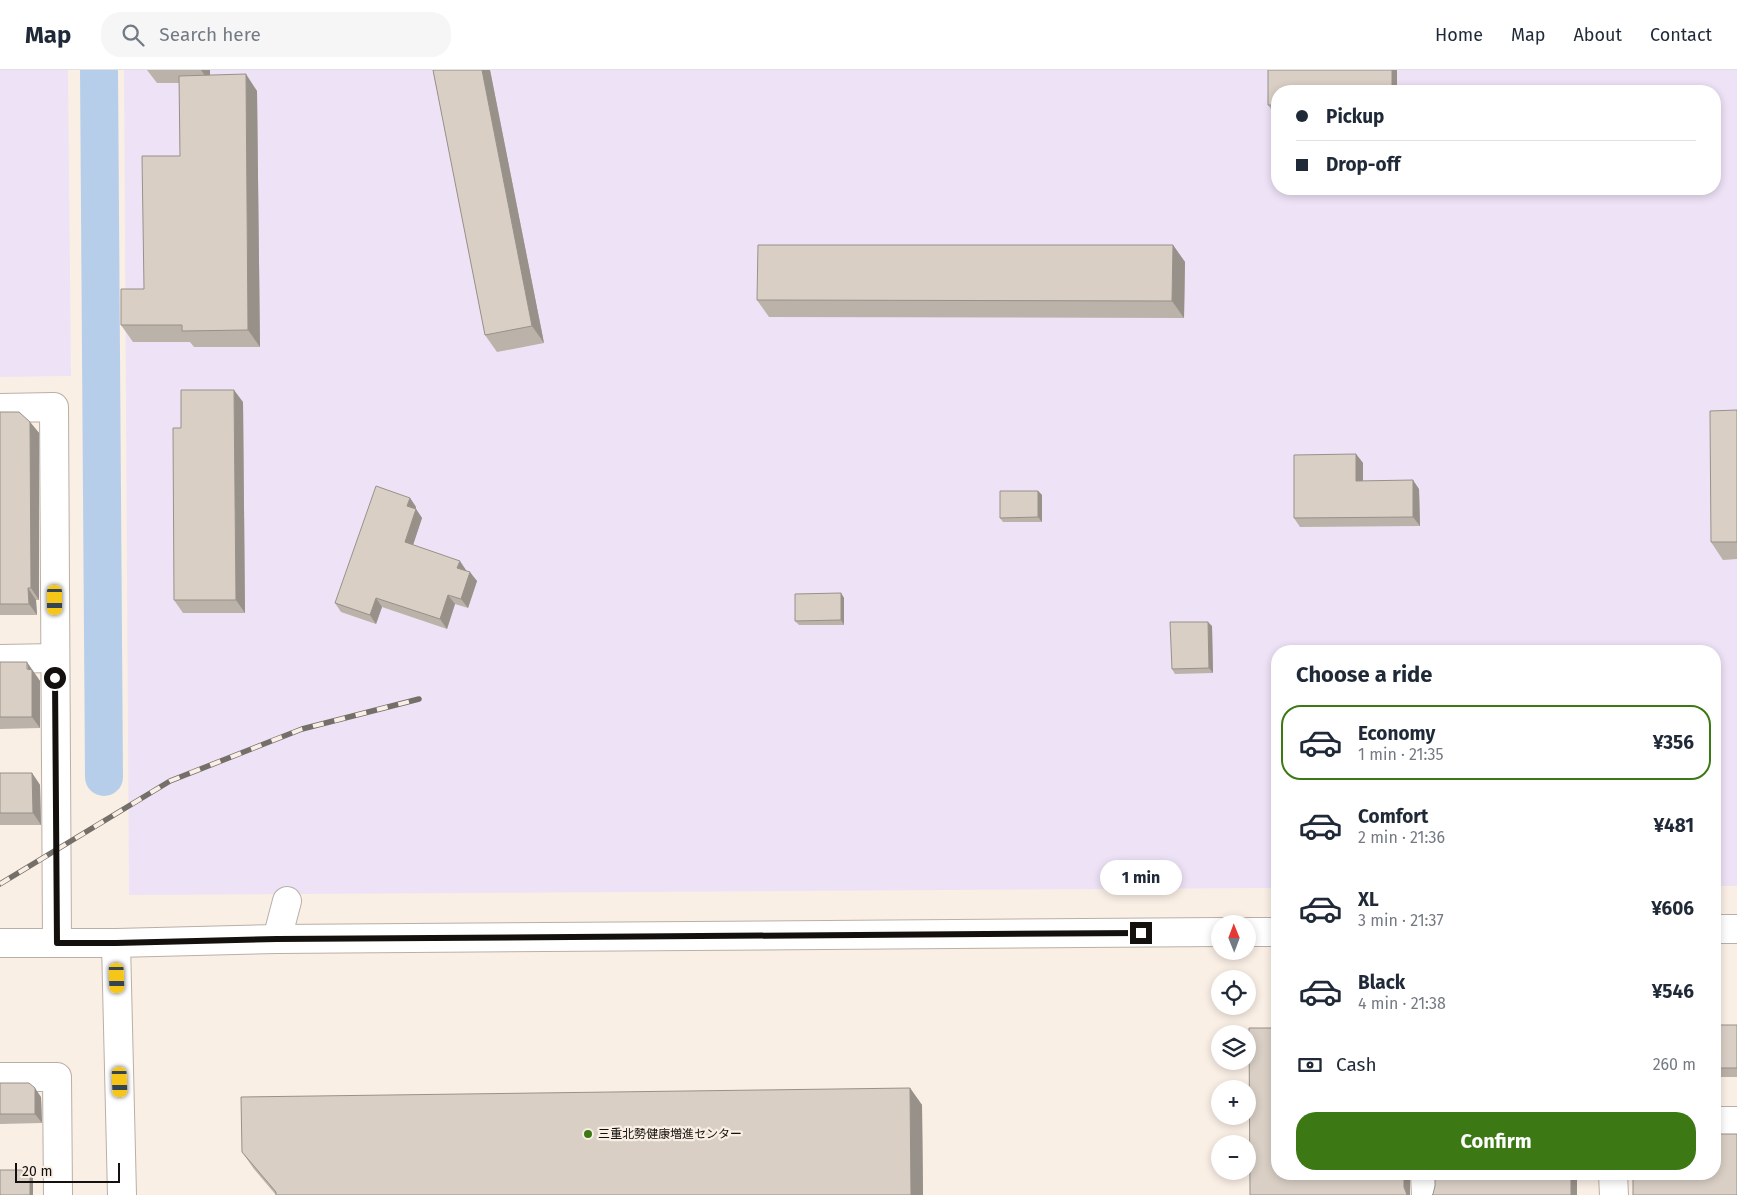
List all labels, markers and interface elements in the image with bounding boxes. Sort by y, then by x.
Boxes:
search box [101,12,451,57]
text: Map [25,21,71,49]
icon: search [119,21,147,49]
text: Search here [159,23,261,46]
text: Home [1435,24,1483,46]
text: Map [1511,24,1545,46]
text: About [1573,24,1622,46]
text: Contact [1650,24,1712,46]
text: Pickup [1326,105,1384,128]
text: Drop-off [1326,153,1400,176]
car [47,585,62,615]
text: Choose a ride [1296,661,1432,688]
route start [44,667,66,689]
icon: car [1298,720,1343,765]
text: Economy [1358,722,1435,745]
text: ¥356 [1653,731,1694,754]
text: 1 min · 21:35 [1358,745,1444,764]
icon: car [1298,803,1343,848]
text: Comfort [1358,805,1428,828]
text: ¥481 [1654,814,1694,837]
text: 2 min · 21:36 [1358,828,1445,847]
callout: 1 min [1100,860,1182,896]
text: 1 min [1122,868,1160,887]
icon: car [1298,886,1343,931]
text: XL [1358,888,1379,911]
text: ¥606 [1651,897,1694,920]
text: 3 min · 21:37 [1358,911,1444,930]
north arrow [1211,915,1256,960]
map controls [1211,915,1256,1180]
route end [1130,922,1152,944]
car [108,963,125,993]
icon: car [1298,969,1343,1014]
button: locate [1211,970,1256,1015]
text: Black [1358,971,1405,994]
text: ¥546 [1652,980,1694,1003]
text: 4 min · 21:38 [1358,994,1446,1013]
button: layers [1211,1025,1256,1070]
icon: cash [1296,1051,1324,1079]
text: Cash [1336,1053,1377,1076]
text: 260 m [1653,1055,1696,1074]
car [111,1067,128,1097]
button: + [1211,1080,1256,1125]
button: Confirm [1296,1112,1696,1170]
place label: 三重北勢健康増進センター [598,1127,742,1141]
marker: 三重北勢健康増進センター [582,1128,594,1140]
button: − [1211,1135,1256,1180]
scale bar [15,1160,120,1183]
text: 20 m [22,1163,52,1180]

